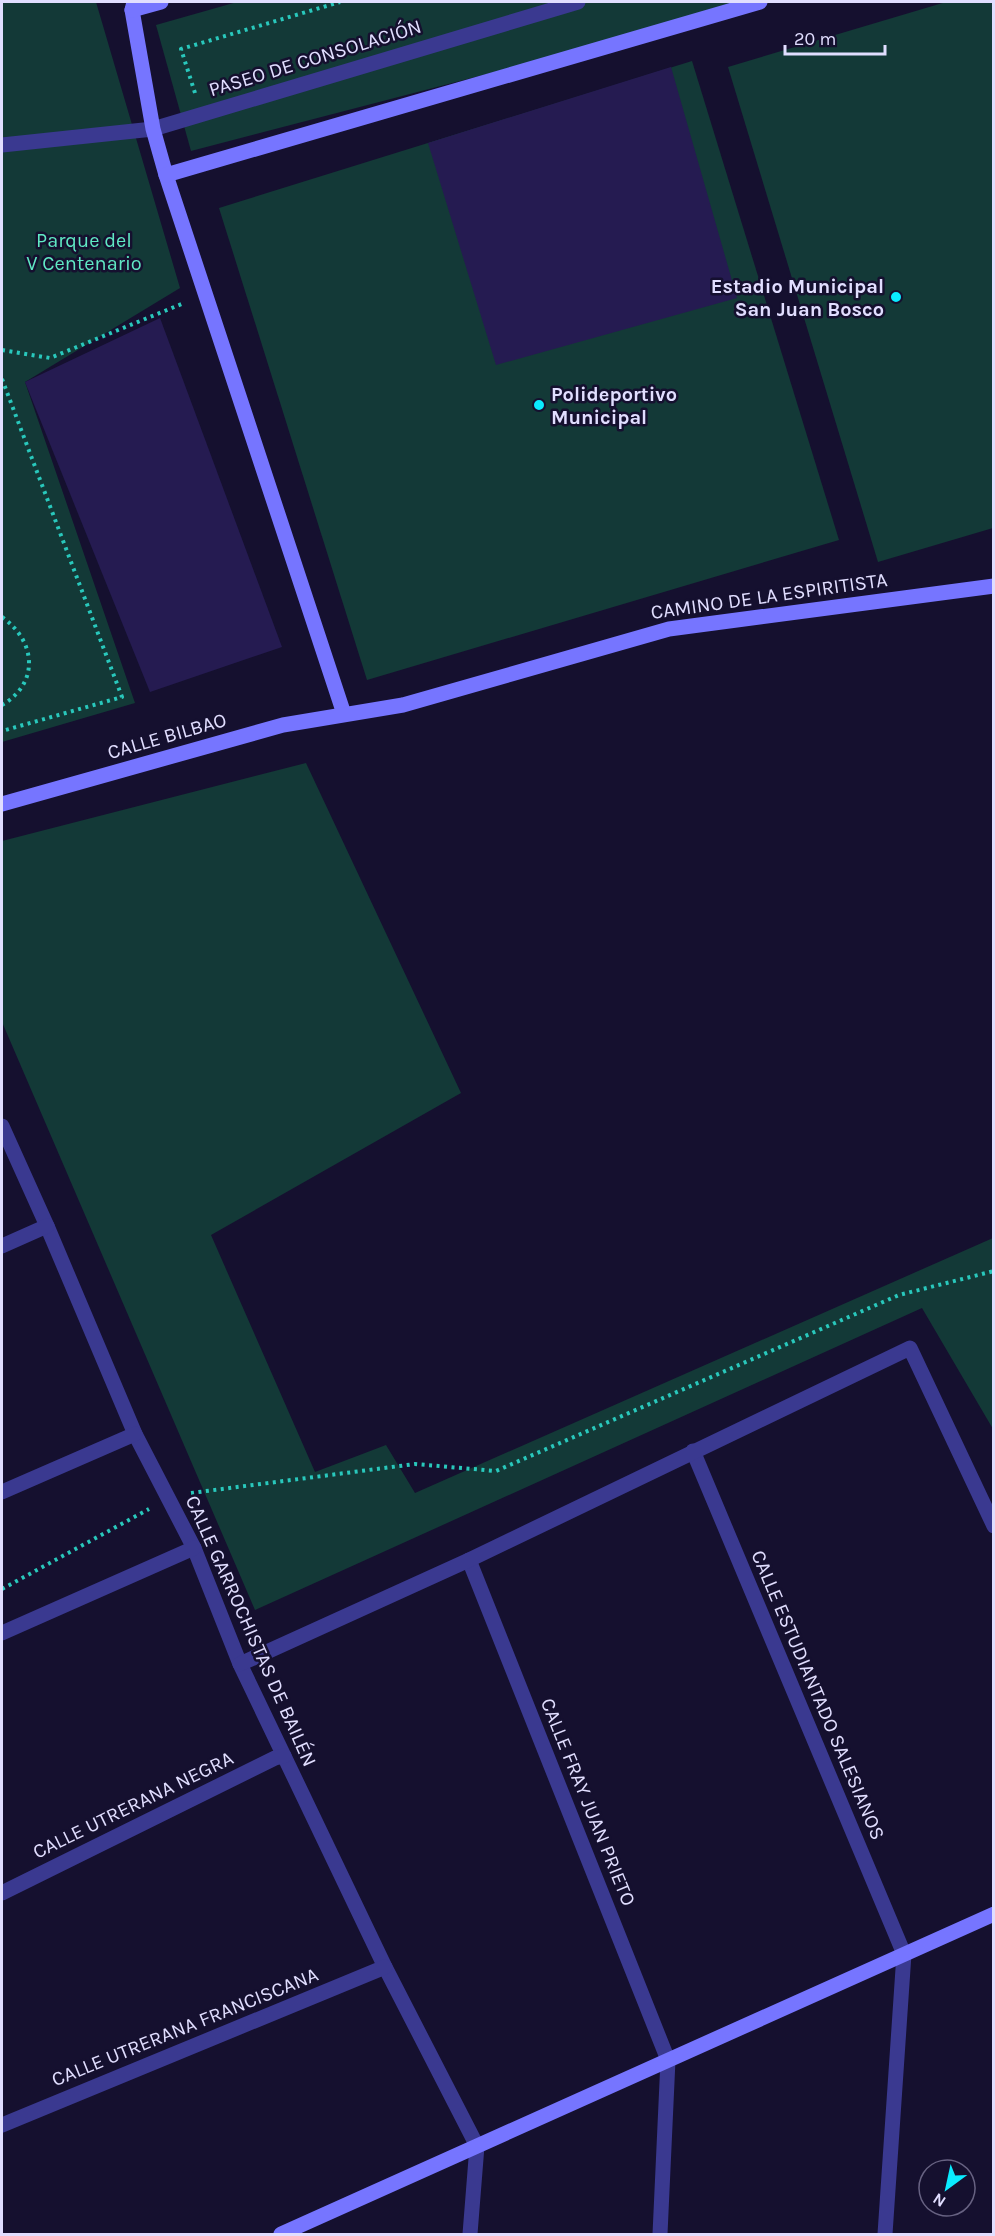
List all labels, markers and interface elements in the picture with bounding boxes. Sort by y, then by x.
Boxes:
street label: PASEO DE CONSOLACIÓN [206,14,424,101]
scale bar [785,18,886,56]
text: 20 m [794,28,836,50]
park label: Parque del V Centenario [26,229,142,275]
place label: Estadio Municipal San Juan Bosco [711,275,884,321]
marker: Estadio Municipal San Juan Bosco [889,290,903,304]
place label: Polideportivo Municipal [551,383,677,429]
marker: Polideportivo Municipal [532,398,546,412]
street label: CAMINO DE LA ESPIRITISTA [649,568,889,624]
street label: CALLE BILBAO [105,708,229,764]
street label: CALLE GARROCHISTAS DE BAILÉN [181,1492,322,1770]
street label: CALLE ESTUDIANTADO SALESIANOS [746,1547,890,1843]
street label: CALLE FRAY JUAN PRIETO [536,1695,640,1909]
street label: CALLE UTRERANA NEGRA [29,1746,237,1864]
street label: CALLE UTRERANA FRANCISCANA [48,1963,322,2091]
north arrow [917,2158,977,2218]
text: N [929,2189,949,2211]

